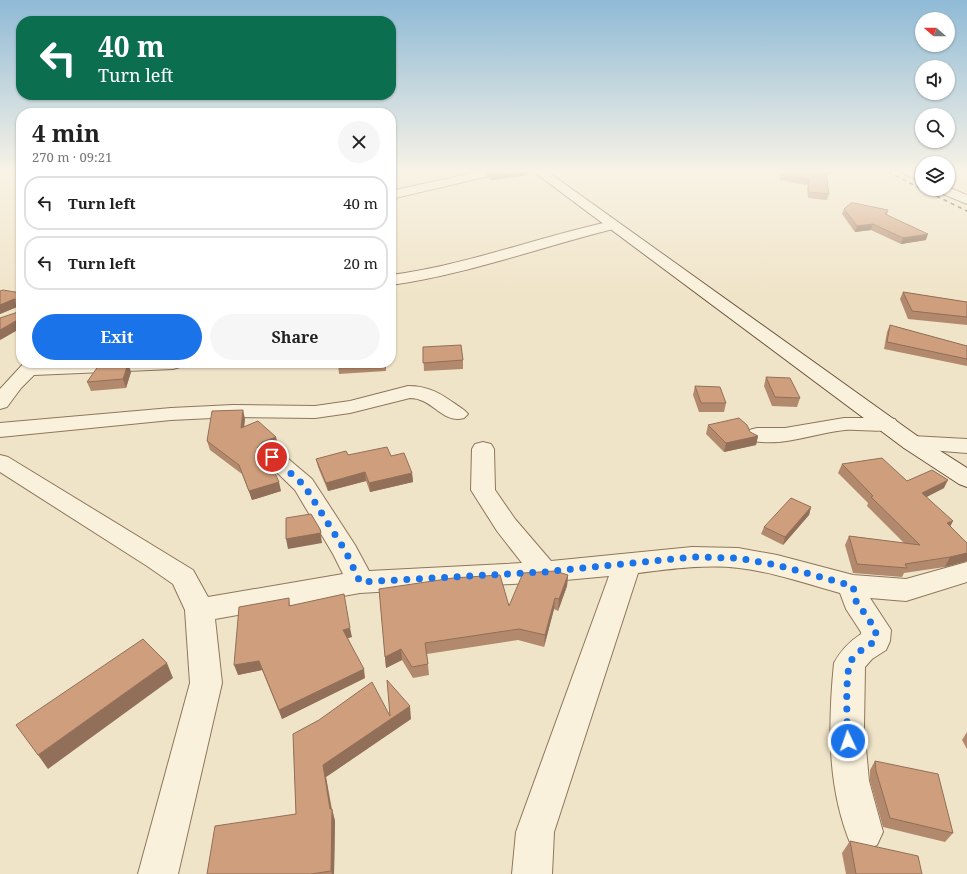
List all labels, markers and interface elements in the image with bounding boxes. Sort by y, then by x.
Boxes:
north arrow [915,12,955,52]
map controls [915,12,955,196]
text: 40 m [98,27,165,65]
icon: left [32,32,84,84]
button: sound [915,60,955,100]
text: Turn left [98,63,173,87]
button: search [915,108,955,148]
text: 4 min [32,116,100,149]
button: close [338,121,380,163]
text: 270 m · 09:21 [32,148,112,166]
button: layers [915,156,955,196]
icon: left [34,192,56,214]
text: Turn left [68,193,136,213]
text: 40 m [343,193,378,213]
icon: left [34,252,56,274]
text: Turn left [68,253,136,273]
text: 20 m [343,253,378,273]
button: Exit [32,314,202,360]
button: Share [210,314,380,360]
pin [255,440,289,474]
icon: arrive [261,446,283,468]
position arrow [827,720,869,762]

